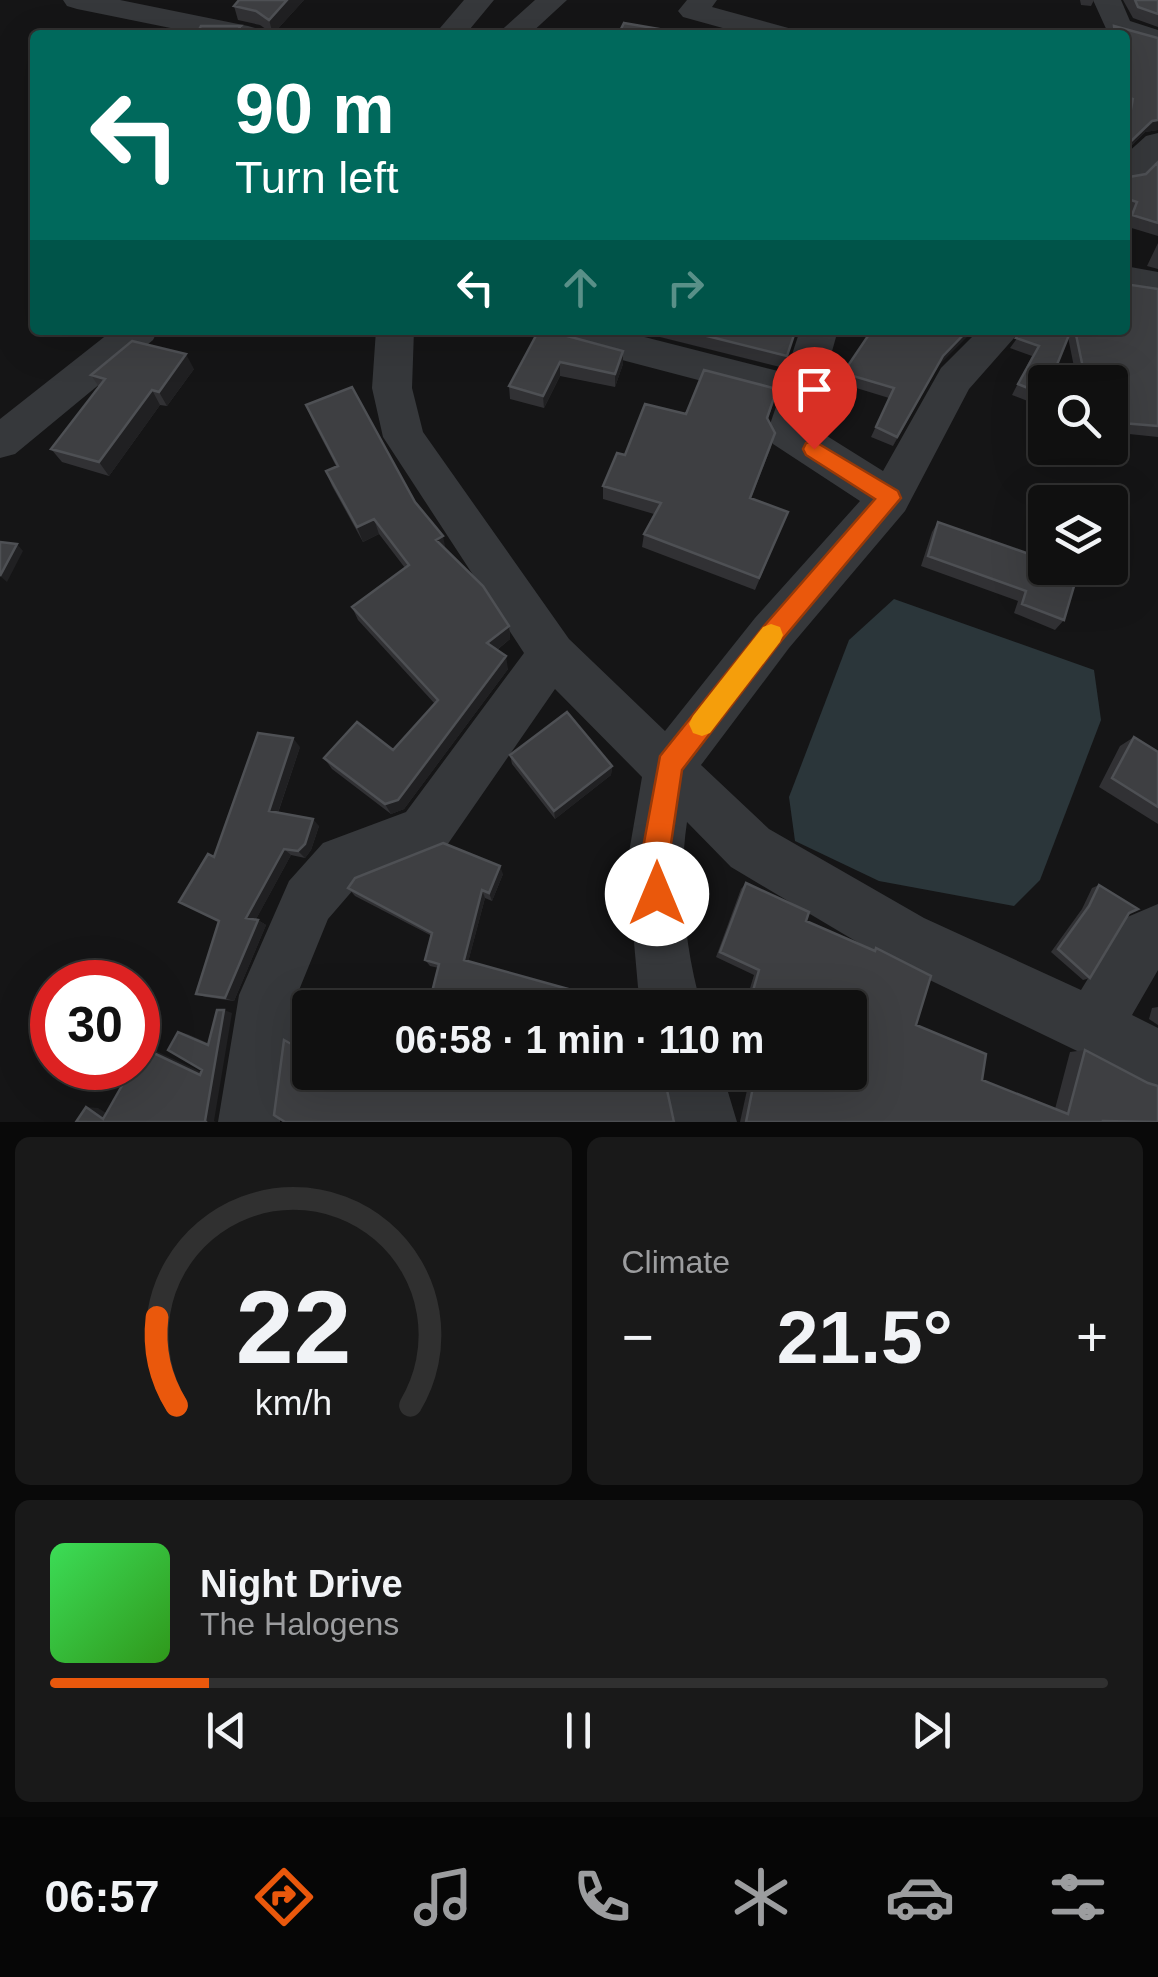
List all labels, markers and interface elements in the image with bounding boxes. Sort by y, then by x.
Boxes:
icon: left [70,70,200,200]
text: 90 m [235,70,395,148]
text: Turn left [235,152,398,203]
icon: left [448,260,503,315]
icon: ahead [553,260,608,315]
icon: right [658,260,713,315]
pin [772,347,857,450]
icon: arrive [787,362,842,417]
map controls [1028,365,1128,585]
button: search [1028,365,1128,465]
button: layers [1028,485,1128,585]
position arrow [605,842,709,946]
speed limit sign: 30 [30,960,160,1090]
text: 06:58 · 1 min · 110 m [395,1019,764,1061]
text: Climate [622,1244,730,1280]
text: 22 [235,1269,351,1385]
text: 21.5° [777,1295,953,1379]
text: − [622,1306,654,1368]
text: + [1076,1306,1108,1368]
text: km/h [255,1383,332,1423]
text: Night Drive [200,1563,403,1605]
text: The Halogens [200,1606,399,1642]
icon: previous [199,1703,254,1758]
icon: pause [551,1703,606,1758]
icon: next [904,1703,959,1758]
icon: directions [249,1862,319,1932]
icon: music [408,1862,478,1932]
icon: phone [567,1862,637,1932]
icon: climate [726,1862,796,1932]
icon: car [885,1862,955,1932]
icon: filters [1043,1862,1113,1932]
text: 06:57 [44,1871,160,1922]

